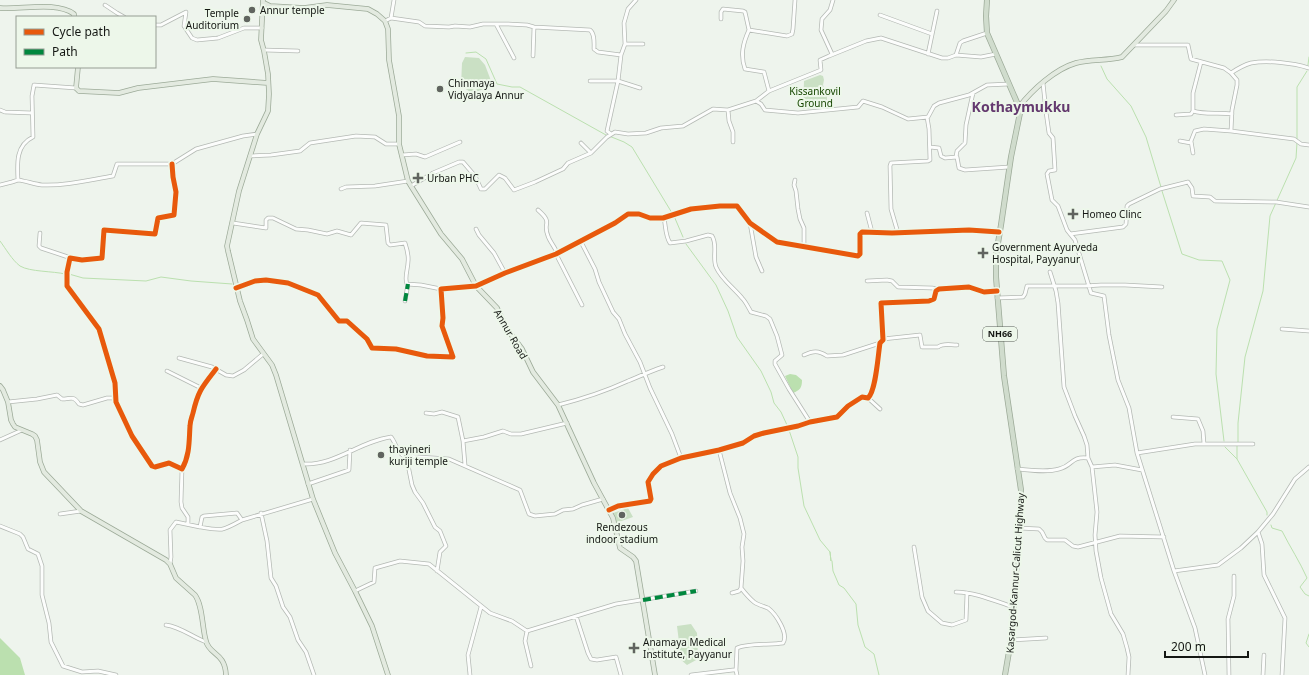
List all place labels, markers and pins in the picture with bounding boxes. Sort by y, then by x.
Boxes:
place label: Annur temple [260,3,325,17]
marker: Annur temple [247,5,257,15]
place label: Temple Auditorium [186,6,239,32]
marker: Temple Auditorium [242,14,252,24]
place label: Chinmaya Vidyalaya Annur [448,76,524,102]
marker: Chinmaya Vidyalaya Annur [435,84,445,94]
place label: Urban PHC [427,171,479,185]
marker: Urban PHC [412,172,424,184]
place label: Homeo Clinc [1082,207,1142,221]
marker: Homeo Clinc [1067,208,1079,220]
place label: Government Ayurveda Hospital, Payyanur [992,240,1098,266]
marker: Government Ayurveda Hospital, Payyanur [977,247,989,259]
place label: thayineri kuriji temple [389,442,448,468]
marker: thayineri kuriji temple [376,450,386,460]
marker: Rendezous indoor stadium [617,510,627,520]
place label: Rendezous indoor stadium [586,520,658,546]
place label: Anamaya Medical Institute, Payyanur [643,635,732,661]
marker: Anamaya Medical Institute, Payyanur [628,642,640,654]

